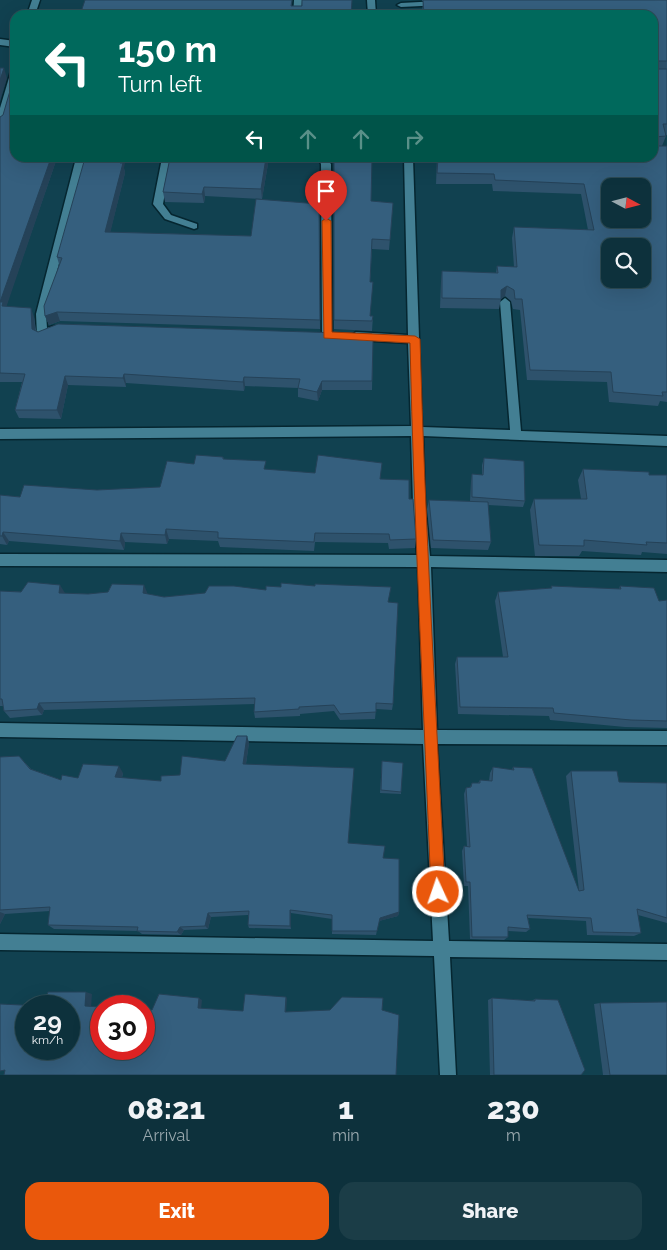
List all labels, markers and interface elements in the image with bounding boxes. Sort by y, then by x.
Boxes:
text: 150 m [118,29,217,70]
icon: left [35,30,100,95]
text: Turn left [118,71,202,97]
icon: left [241,125,269,153]
icon: ahead [294,125,322,153]
icon: ahead [347,125,375,153]
icon: right [400,125,428,153]
pin [305,170,347,221]
icon: arrive [312,177,340,205]
north arrow [601,178,651,228]
map controls [601,178,651,288]
button: search [601,238,651,288]
position arrow [411,865,463,917]
speed limit sign: 30 [90,995,155,1060]
text: 29 [33,1006,62,1036]
text: km/h [32,1033,63,1047]
text: 08:21 [127,1091,205,1126]
text: 1 [338,1091,354,1126]
text: 230 [487,1091,540,1126]
text: Arrival [143,1126,190,1145]
text: min [332,1126,360,1145]
text: m [506,1126,521,1145]
button: Exit [25,1182,329,1240]
button: Share [339,1182,642,1240]

